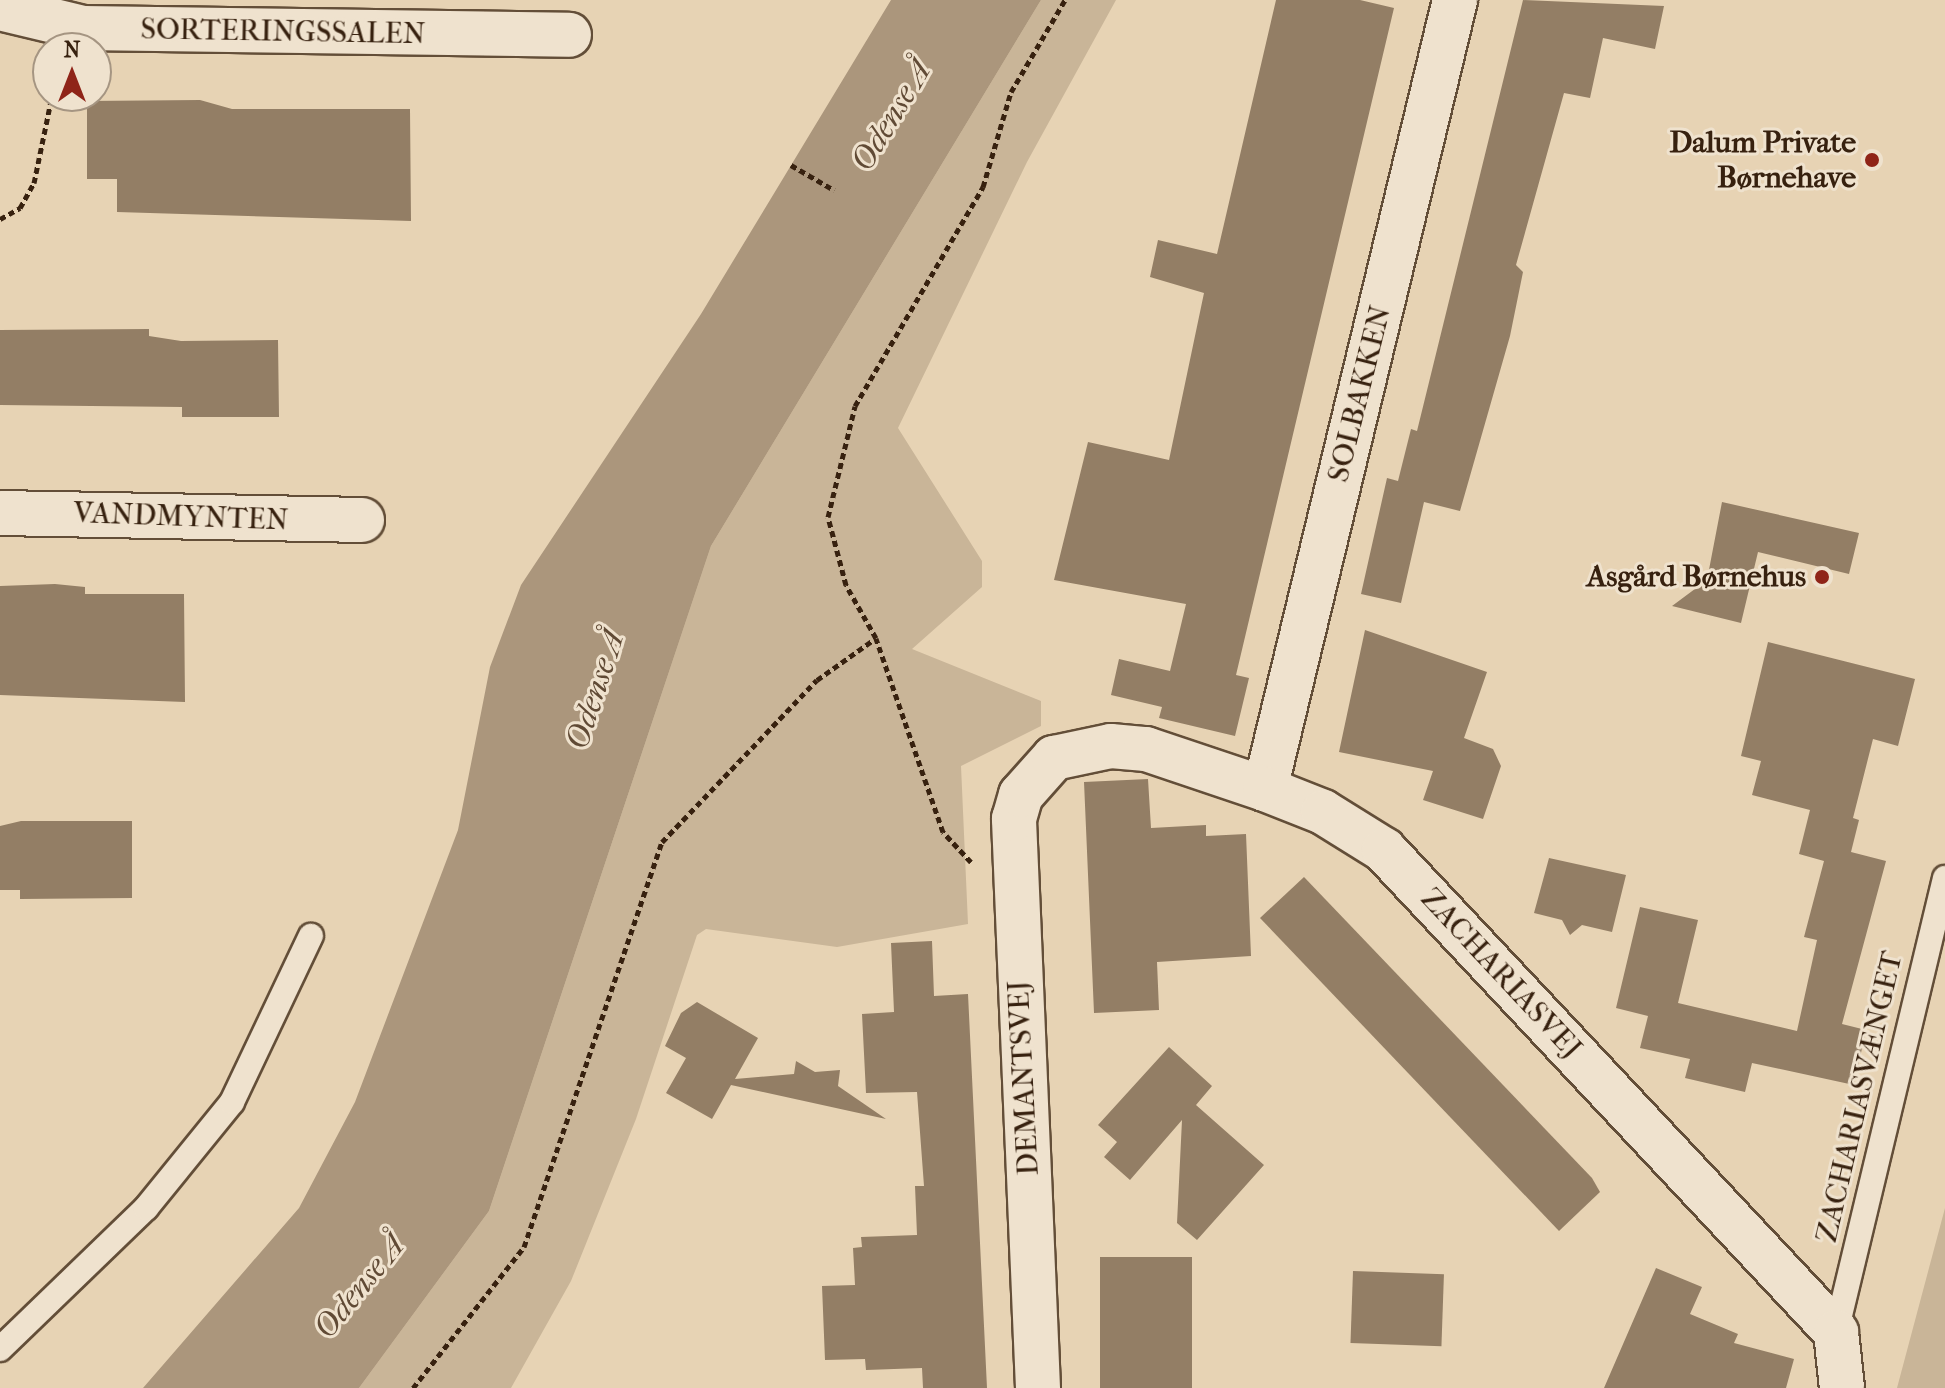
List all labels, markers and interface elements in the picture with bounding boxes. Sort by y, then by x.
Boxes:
street label: SORTERINGSSALEN [140,12,426,52]
north arrow [32,32,112,112]
text: N [64,37,80,63]
water label: Odense Å [844,53,940,179]
place label: Dalum Private Børnehave [1669,125,1856,196]
marker: Dalum Private Børnehave [1863,151,1881,169]
street label: SOLBAKKEN [1321,302,1399,486]
street label: VANDMYNTEN [73,495,289,539]
place label: Asgård Børnehus [1587,559,1806,595]
marker: Asgård Børnehus [1813,568,1831,586]
water label: Odense Å [559,625,633,755]
street label: ZACHARIASVEJ [1413,881,1589,1067]
street label: ZACHARIASVÆNGET [1809,948,1911,1246]
street label: DEMANTSVEJ [1001,979,1047,1177]
water label: Odense Å [306,1227,414,1347]

